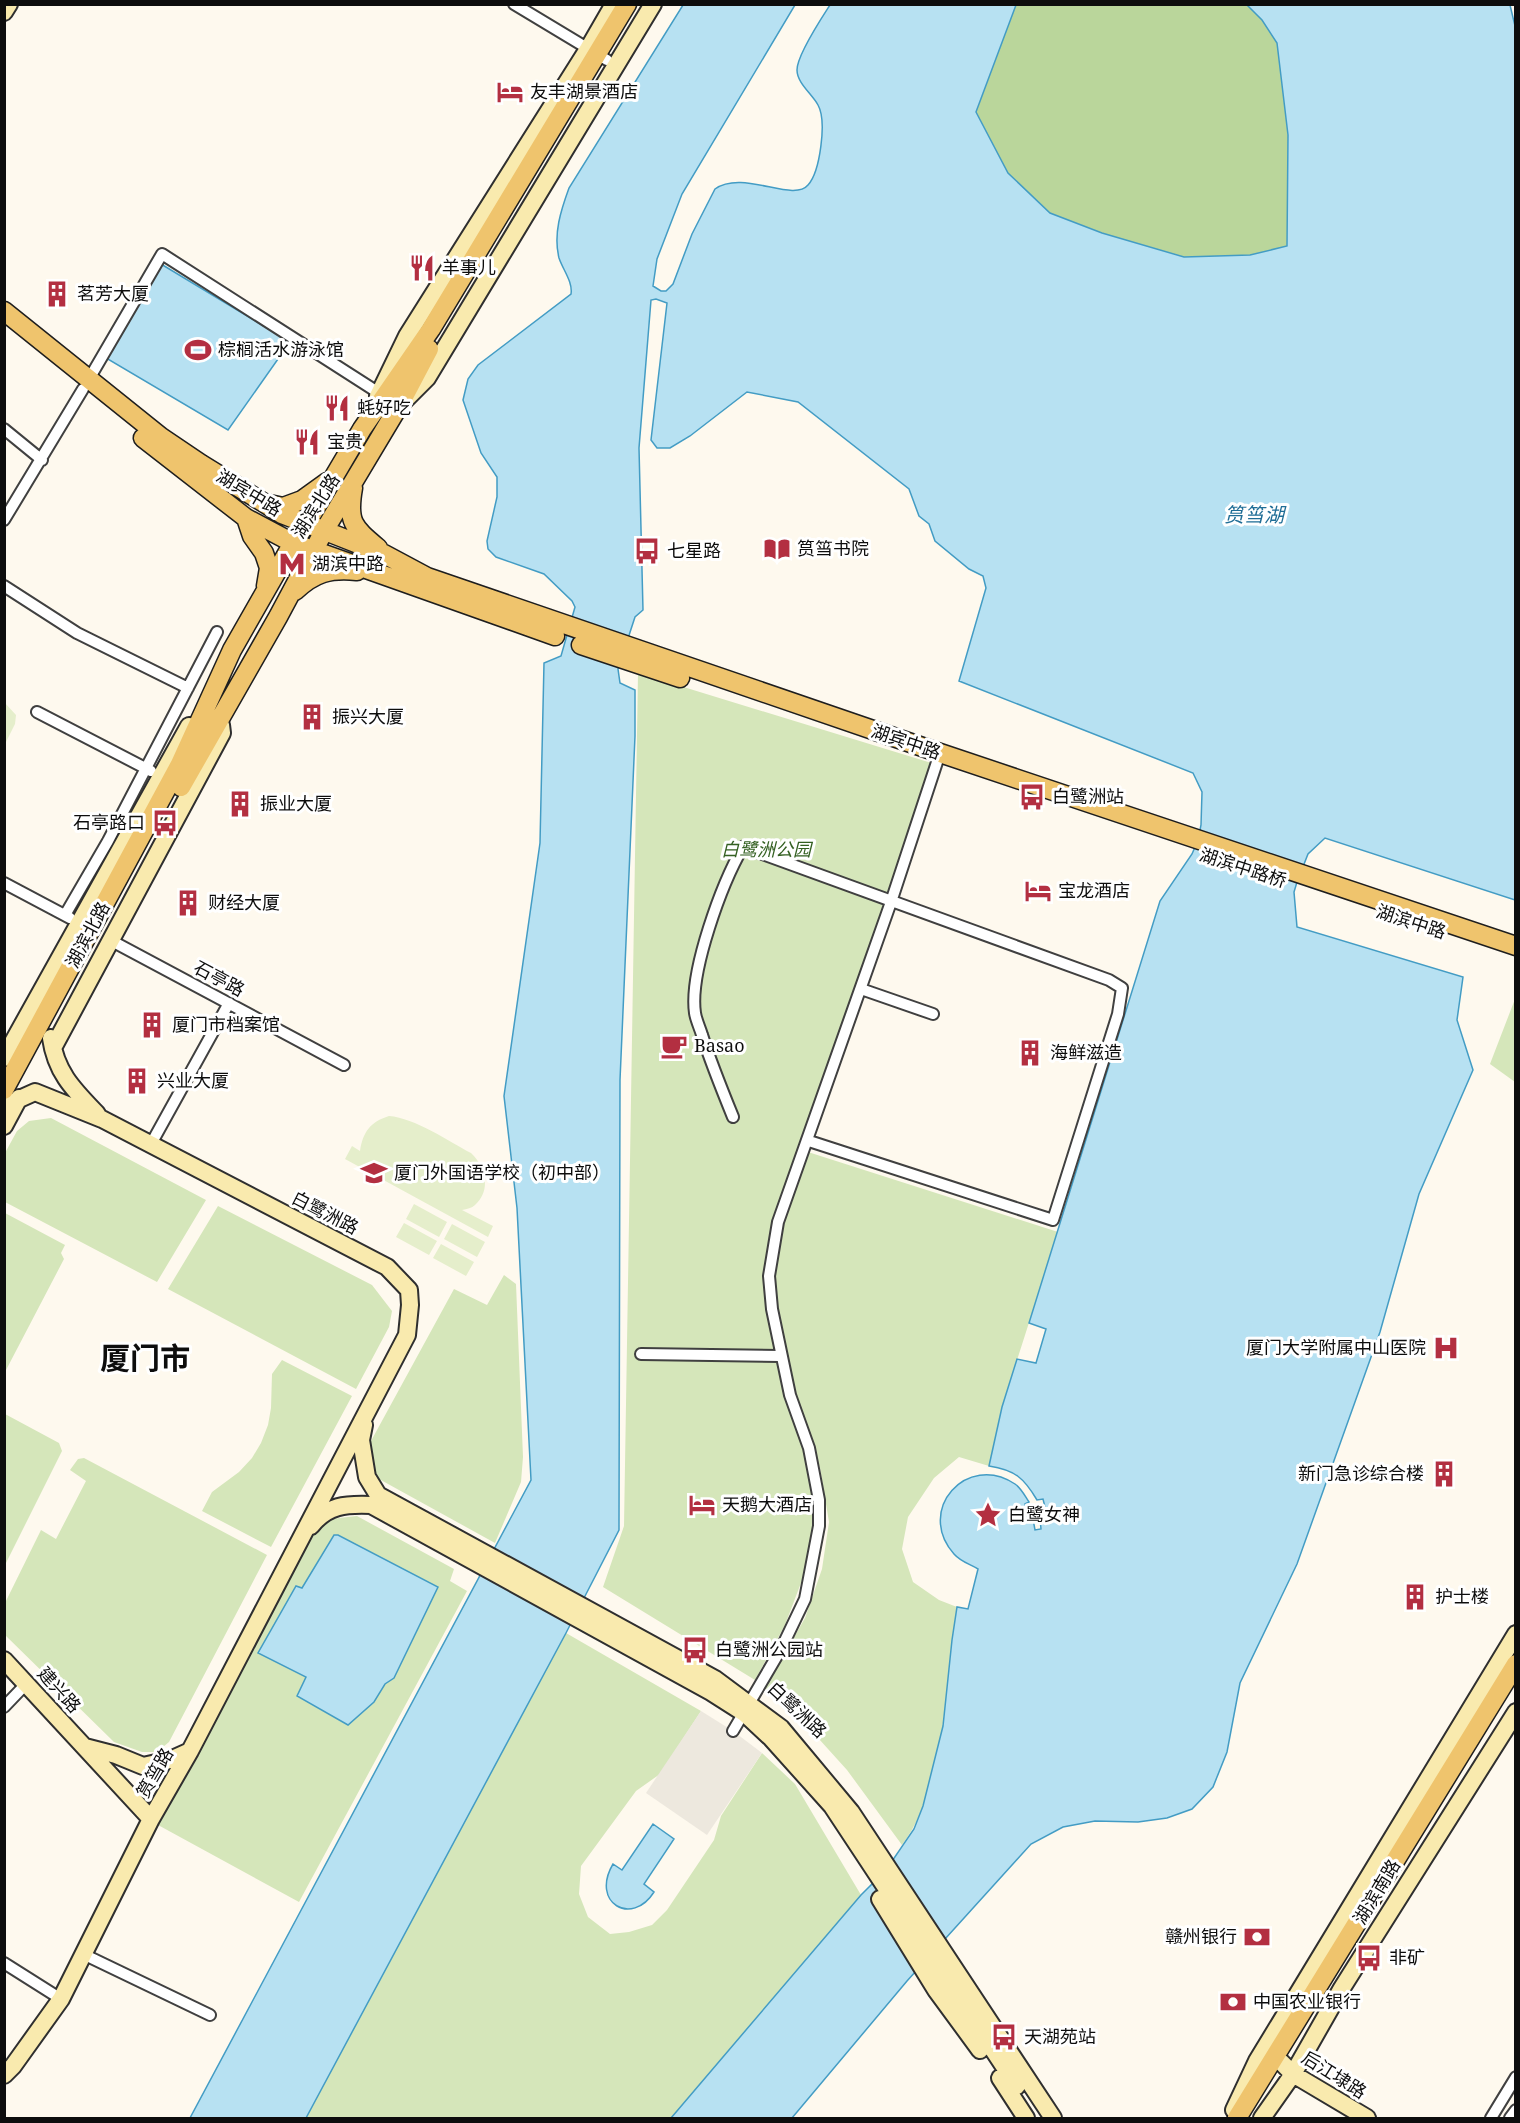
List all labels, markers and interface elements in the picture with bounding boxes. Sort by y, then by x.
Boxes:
hotel icon: 友丰湖景酒店 [495,77,525,107]
place label: 友丰湖景酒店 [530,79,638,103]
restaurant icon: 羊事儿 [407,253,437,283]
place label: 羊事儿 [442,255,496,279]
building icon: 茗芳大厦 [42,279,72,309]
place label: 茗芳大厦 [77,281,149,305]
sports icon: 棕榈活水游泳馆 [183,335,213,365]
place label: 棕榈活水游泳馆 [218,337,344,361]
restaurant icon: 蚝好吃 [322,393,352,423]
place label: 蚝好吃 [357,395,411,419]
restaurant icon: 宝贵 [292,427,322,457]
place label: 宝贵 [327,429,363,453]
street label: 湖宾中路 [212,463,287,521]
street label: 湖滨北路 [286,469,344,542]
water label: 筼筜湖 [1224,501,1287,528]
library icon: 筼筜书院 [762,534,792,564]
bus stop icon: 七星路 [632,536,662,566]
place label: 筼筜书院 [797,536,869,560]
place label: 七星路 [667,538,721,562]
metro station icon: 湖滨中路 [277,549,307,579]
place label: 湖滨中路 [312,551,384,575]
building icon: 振兴大厦 [297,702,327,732]
place label: 振兴大厦 [332,704,404,728]
street label: 湖宾中路 [868,718,944,764]
bus stop icon: 白鹭洲站 [1017,782,1047,812]
place label: 白鹭洲站 [1052,784,1124,808]
building icon: 振业大厦 [225,789,255,819]
place label: 振业大厦 [260,791,332,815]
bus stop icon: 石亭路口 [150,808,180,838]
place label: 石亭路口 [73,810,145,834]
park label: 白鹭洲公园 [721,837,814,861]
street label: 湖滨中路桥 [1197,842,1290,892]
hotel icon: 宝龙酒店 [1023,876,1053,906]
place label: 宝龙酒店 [1058,878,1130,902]
building icon: 财经大厦 [173,888,203,918]
place label: 财经大厦 [208,890,280,914]
street label: 湖滨北路 [60,897,115,972]
street label: 湖滨中路 [1373,899,1449,944]
street label: 石亭路 [190,955,249,1001]
building icon: 厦门市档案馆 [137,1010,167,1040]
place label: 厦门市档案馆 [172,1012,280,1036]
cafe icon: Basao [659,1031,689,1061]
place label: Basao [694,1033,745,1057]
building icon: 海鲜滋造 [1015,1038,1045,1068]
place label: 海鲜滋造 [1050,1040,1122,1064]
building icon: 兴业大厦 [122,1066,152,1096]
place label: 兴业大厦 [157,1068,229,1092]
school or university icon: 厦门外国语学校（初中部） [359,1158,389,1188]
place label: 厦门外国语学校（初中部） [394,1160,610,1184]
street label: 白鹭洲路 [288,1185,363,1239]
hospital icon: 厦门大学附属中山医院 [1431,1333,1461,1363]
place label: 厦门大学附属中山医院 [1246,1335,1426,1359]
district label: 厦门市 [100,1337,190,1378]
building icon: 新门急诊综合楼 [1429,1459,1459,1489]
place label: 新门急诊综合楼 [1298,1461,1424,1485]
hotel icon: 天鹅大酒店 [687,1490,717,1520]
place label: 天鹅大酒店 [722,1492,812,1516]
place icon: 白鹭女神 [973,1500,1003,1530]
place label: 白鹭女神 [1008,1502,1080,1526]
building icon: 护士楼 [1400,1582,1430,1612]
place label: 护士楼 [1435,1584,1489,1608]
bus stop icon: 白鹭洲公园站 [680,1635,710,1665]
place label: 白鹭洲公园站 [715,1637,823,1661]
street label: 建兴路 [33,1661,87,1717]
street label: 白鹭洲路 [763,1676,832,1743]
street label: 筼筜路 [130,1743,178,1802]
street label: 湖滨南路 [1347,1854,1405,1929]
bank icon: 赣州银行 [1242,1922,1272,1952]
place label: 赣州银行 [1165,1924,1237,1948]
bus stop icon: 非矿 [1354,1943,1384,1973]
place label: 非矿 [1389,1945,1425,1969]
bank icon: 中国农业银行 [1218,1987,1248,2017]
place label: 中国农业银行 [1253,1989,1361,2013]
bus stop icon: 天湖苑站 [989,2022,1019,2052]
place label: 天湖苑站 [1024,2024,1096,2048]
street label: 后江埭路 [1298,2045,1371,2103]

